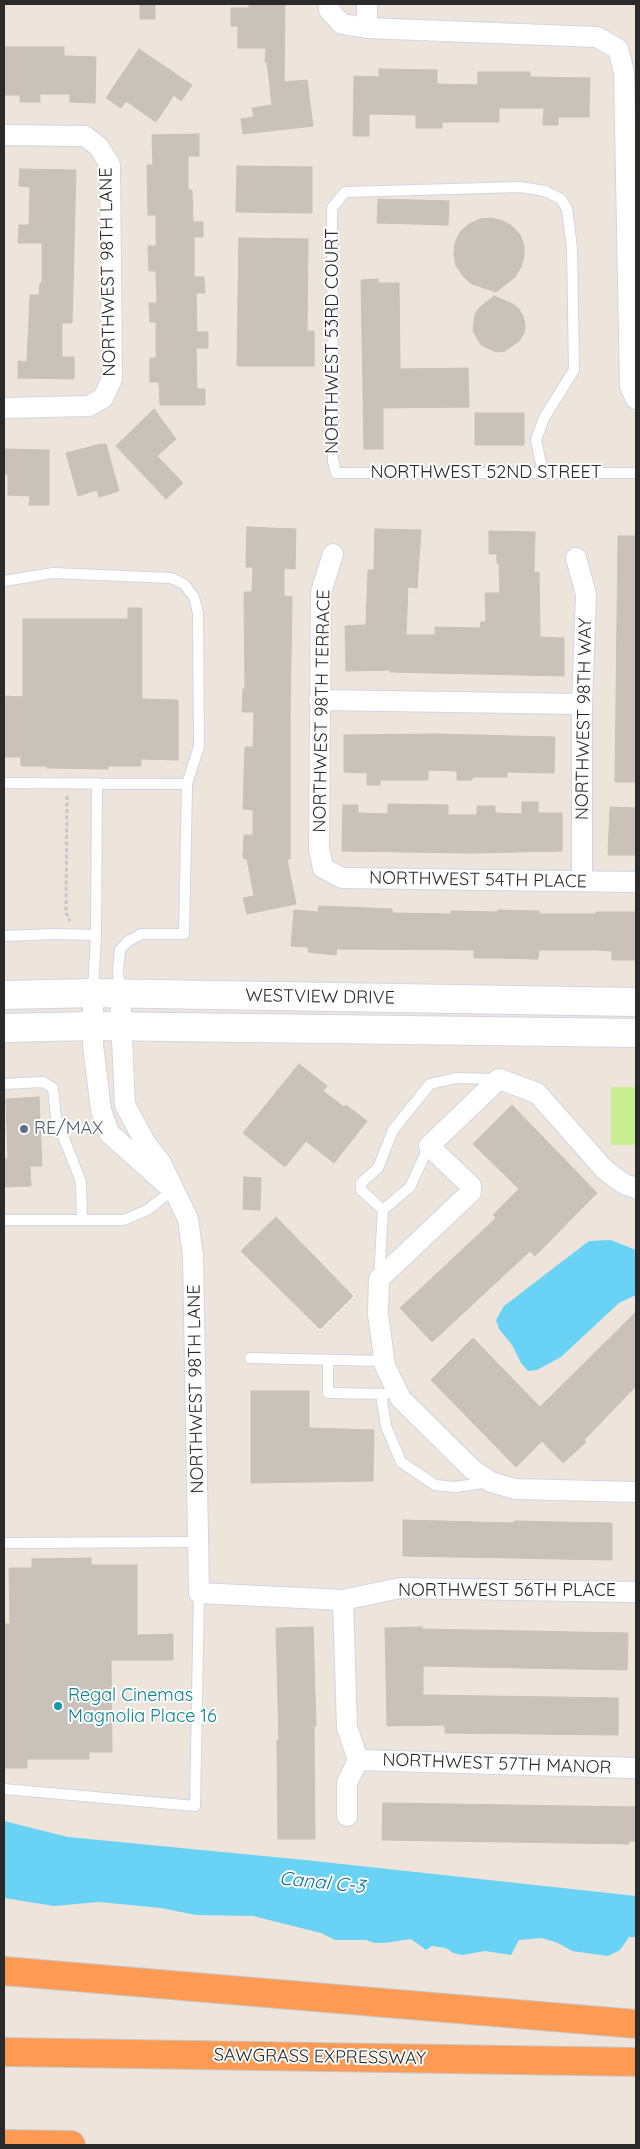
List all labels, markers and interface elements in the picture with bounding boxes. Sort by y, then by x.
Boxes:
street label: NORTHWEST 98TH LANE [95,167,121,377]
street label: NORTHWEST 53RD COURT [322,228,344,454]
street label: NORTHWEST 52ND STREET [370,462,602,484]
street label: NORTHWEST 98TH TERRACE [309,589,335,833]
street label: NORTHWEST 98TH WAY [571,618,597,820]
street label: NORTHWEST 54TH PLACE [369,867,587,893]
street label: WESTVIEW DRIVE [245,985,395,1009]
place label: RE/MAX [34,1118,103,1140]
marker: RE/MAX [18,1123,30,1135]
street label: NORTHWEST 98TH LANE [183,1284,209,1494]
street label: NORTHWEST 56TH PLACE [398,1580,616,1602]
place label: Regal Cinemas Magnolia Place 16 [68,1685,217,1728]
marker: Regal Cinemas Magnolia Place 16 [52,1700,64,1712]
street label: NORTHWEST 57TH MANOR [382,1749,612,1779]
water label: Canal C-3 [278,1867,366,1899]
street label: SAWGRASS EXPRESSWAY [214,2044,426,2070]

